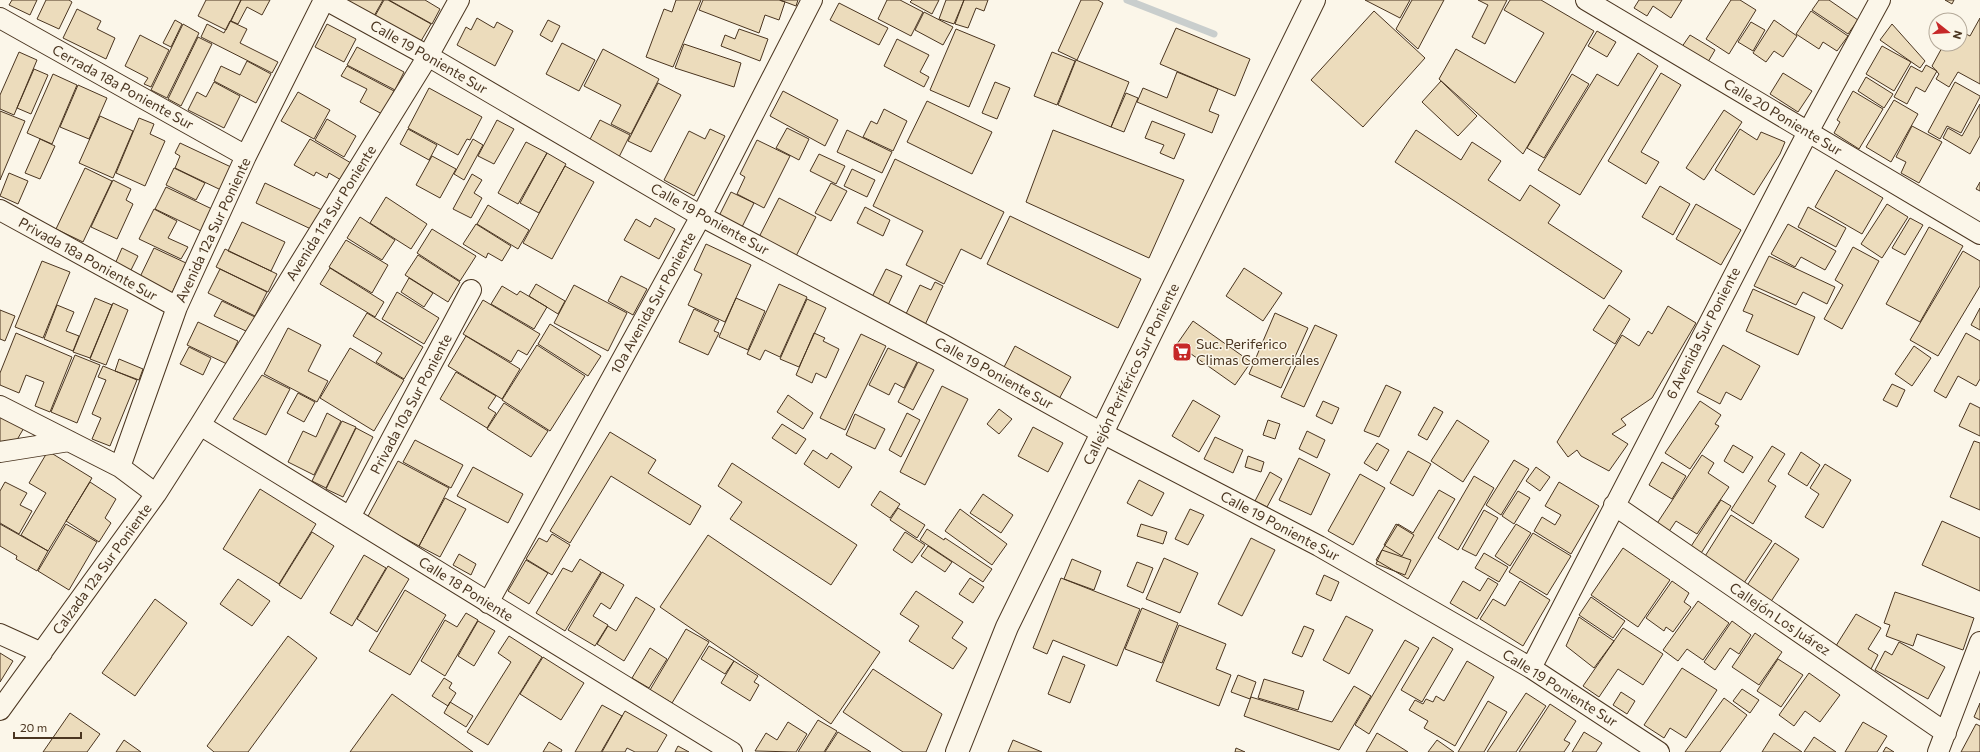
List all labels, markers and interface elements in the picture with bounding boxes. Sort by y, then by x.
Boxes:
north arrow [1928,12,1968,52]
street label: Calle 19 Poniente Sur [368,16,491,97]
text: N [1951,29,1965,41]
street label: Cerrada 18a Poniente Sur [50,41,197,133]
street label: Calle 20 Poniente Sur [1721,75,1846,159]
street label: Avenida 11a Sur Poniente [282,142,379,284]
street label: Avenida 12a Sur Poniente [171,155,254,305]
street label: Calle 19 Poniente Sur [648,179,773,258]
street label: Privada 18a Poniente Sur [16,213,161,304]
street label: 10a Avenida Sur Poniente [606,229,699,377]
street label: 6 Avenida Sur Poniente [1662,264,1743,401]
street label: Callejón Periférico Sur Poniente [1079,280,1182,467]
street label: Privada 10a Sur Poniente [366,331,455,477]
street label: Calle 19 Poniente Sur [932,333,1057,412]
place label: Suc. Periferico Climas Comerciales [1196,335,1319,368]
supermarket icon: Suc. Periferico Climas Comerciales [1171,341,1193,363]
street label: Calle 19 Poniente Sur [1218,487,1343,564]
street label: Calzada 12a Sur Poniente [48,500,155,638]
street label: Calle 18 Poniente [416,553,517,624]
street label: Callejón Los Juárez [1727,578,1834,659]
street label: Calle 19 Poniente Sur [1500,645,1621,730]
scale bar [14,714,81,740]
text: 20 m [20,720,47,734]

